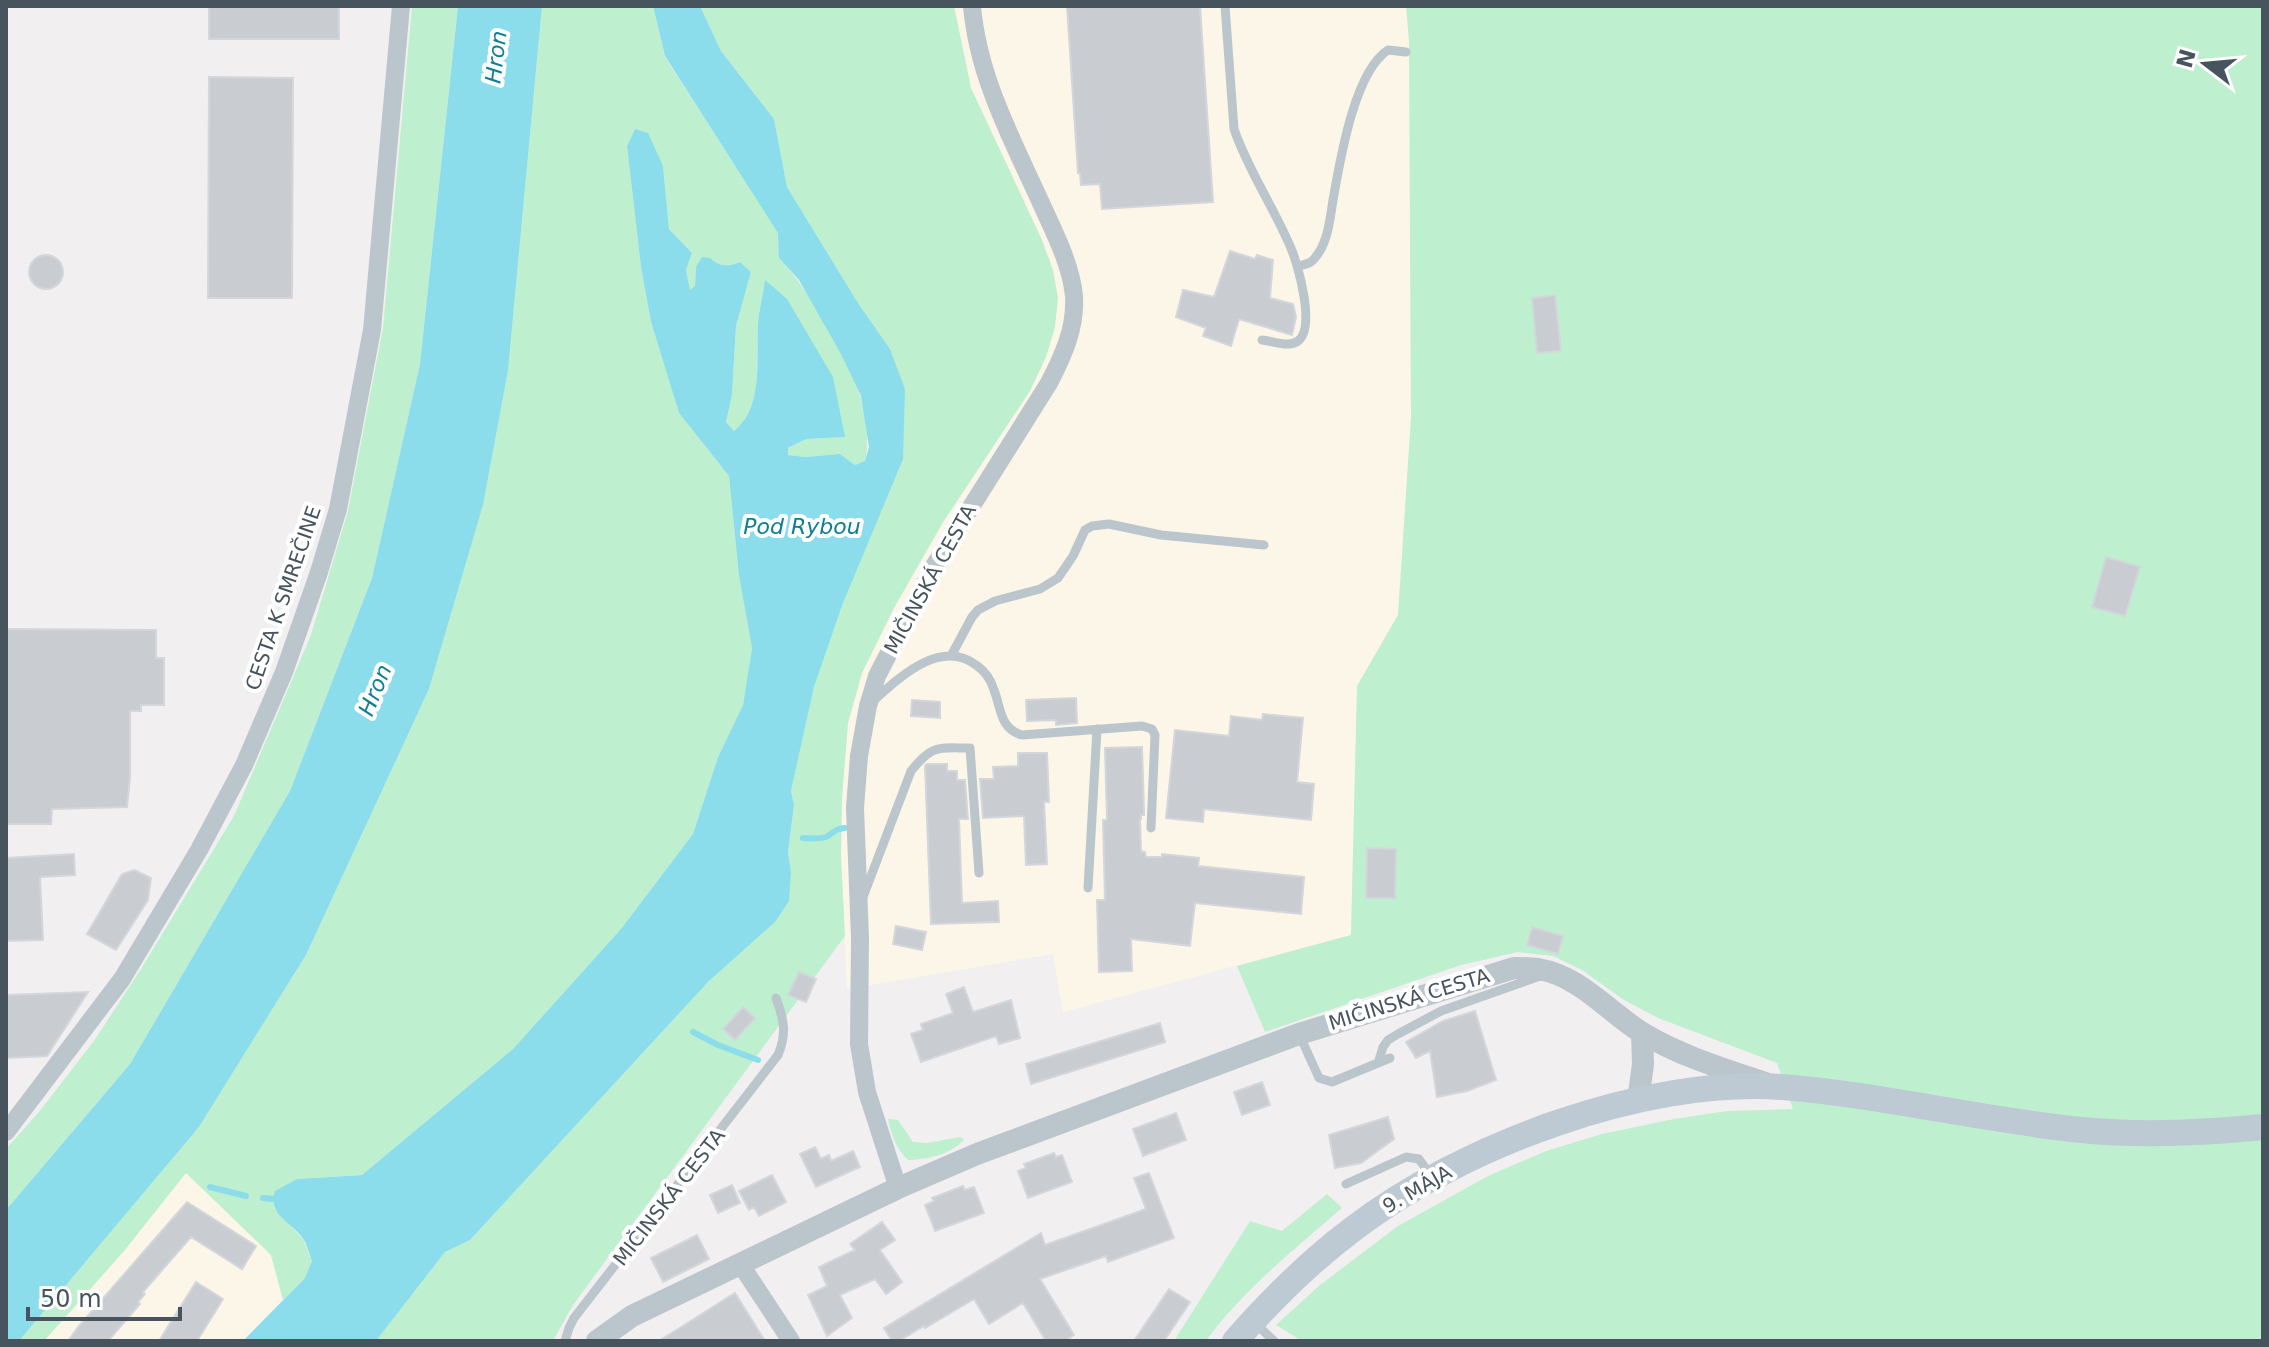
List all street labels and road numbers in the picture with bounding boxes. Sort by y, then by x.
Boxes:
street label: MIČINSKÁ CESTA [879,500,981,658]
street label: CESTA K SMREČINE [240,503,326,693]
street label: MIČINSKÁ CESTA [1326,963,1493,1035]
street label: MIČINSKÁ CESTA [608,1124,730,1270]
street label: 9. MÁJA [1378,1160,1456,1218]

